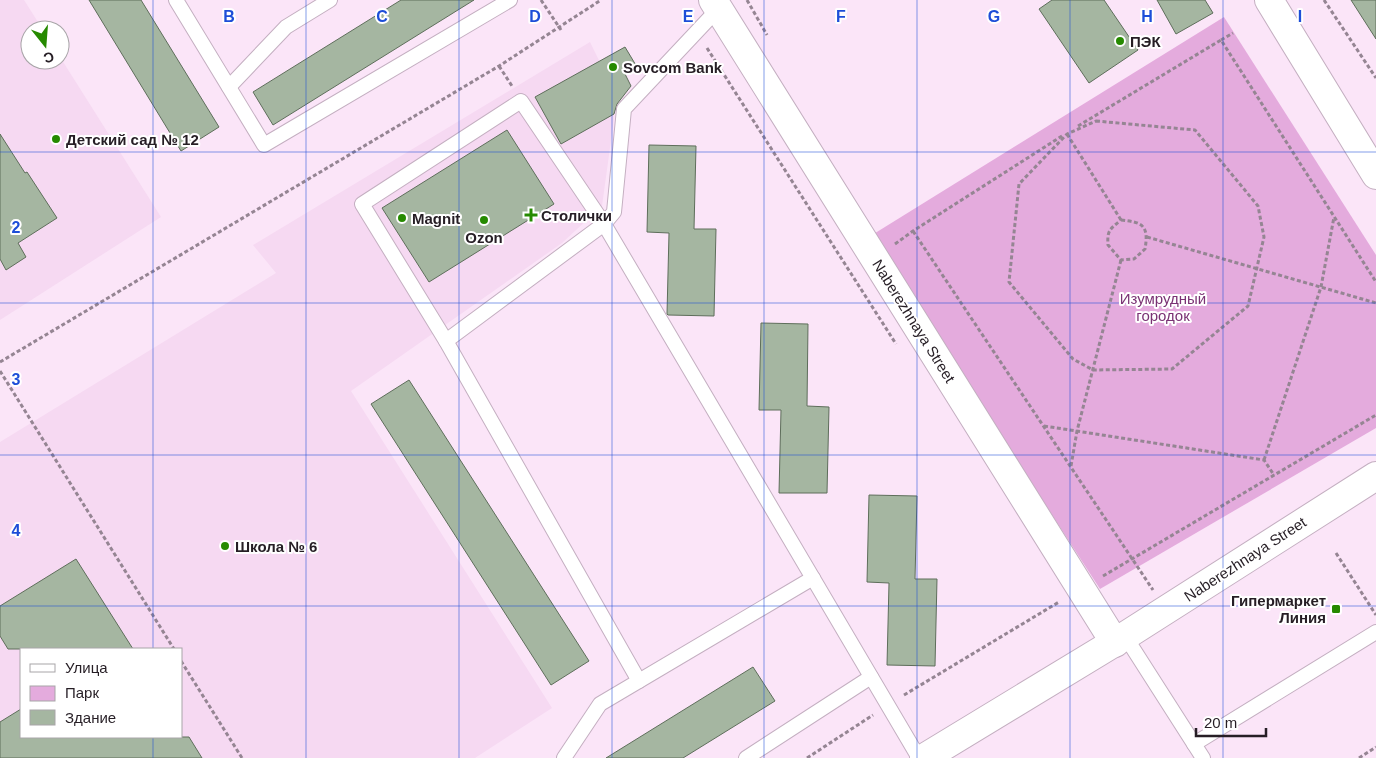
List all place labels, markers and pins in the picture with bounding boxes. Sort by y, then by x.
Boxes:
place label: ПЭК [1130,33,1161,50]
marker: ПЭК [1114,35,1126,47]
place label: Sovcom Bank [623,59,723,76]
marker: Sovcom Bank [607,61,619,73]
place label: Детский сад № 12 [66,131,199,148]
marker: Детский сад № 12 [50,133,62,145]
place label: Столички [541,207,612,224]
marker: Столички [525,209,537,221]
place label: Magnit [412,210,460,227]
marker: Magnit [396,212,408,224]
marker: Ozon [478,214,490,226]
place label: Ozon [465,229,503,246]
place label: Школа № 6 [235,538,317,555]
marker: Школа № 6 [219,540,231,552]
place label: Гипермаркет Линия [1231,592,1326,626]
marker: Гипермаркет Линия [1330,603,1342,615]

